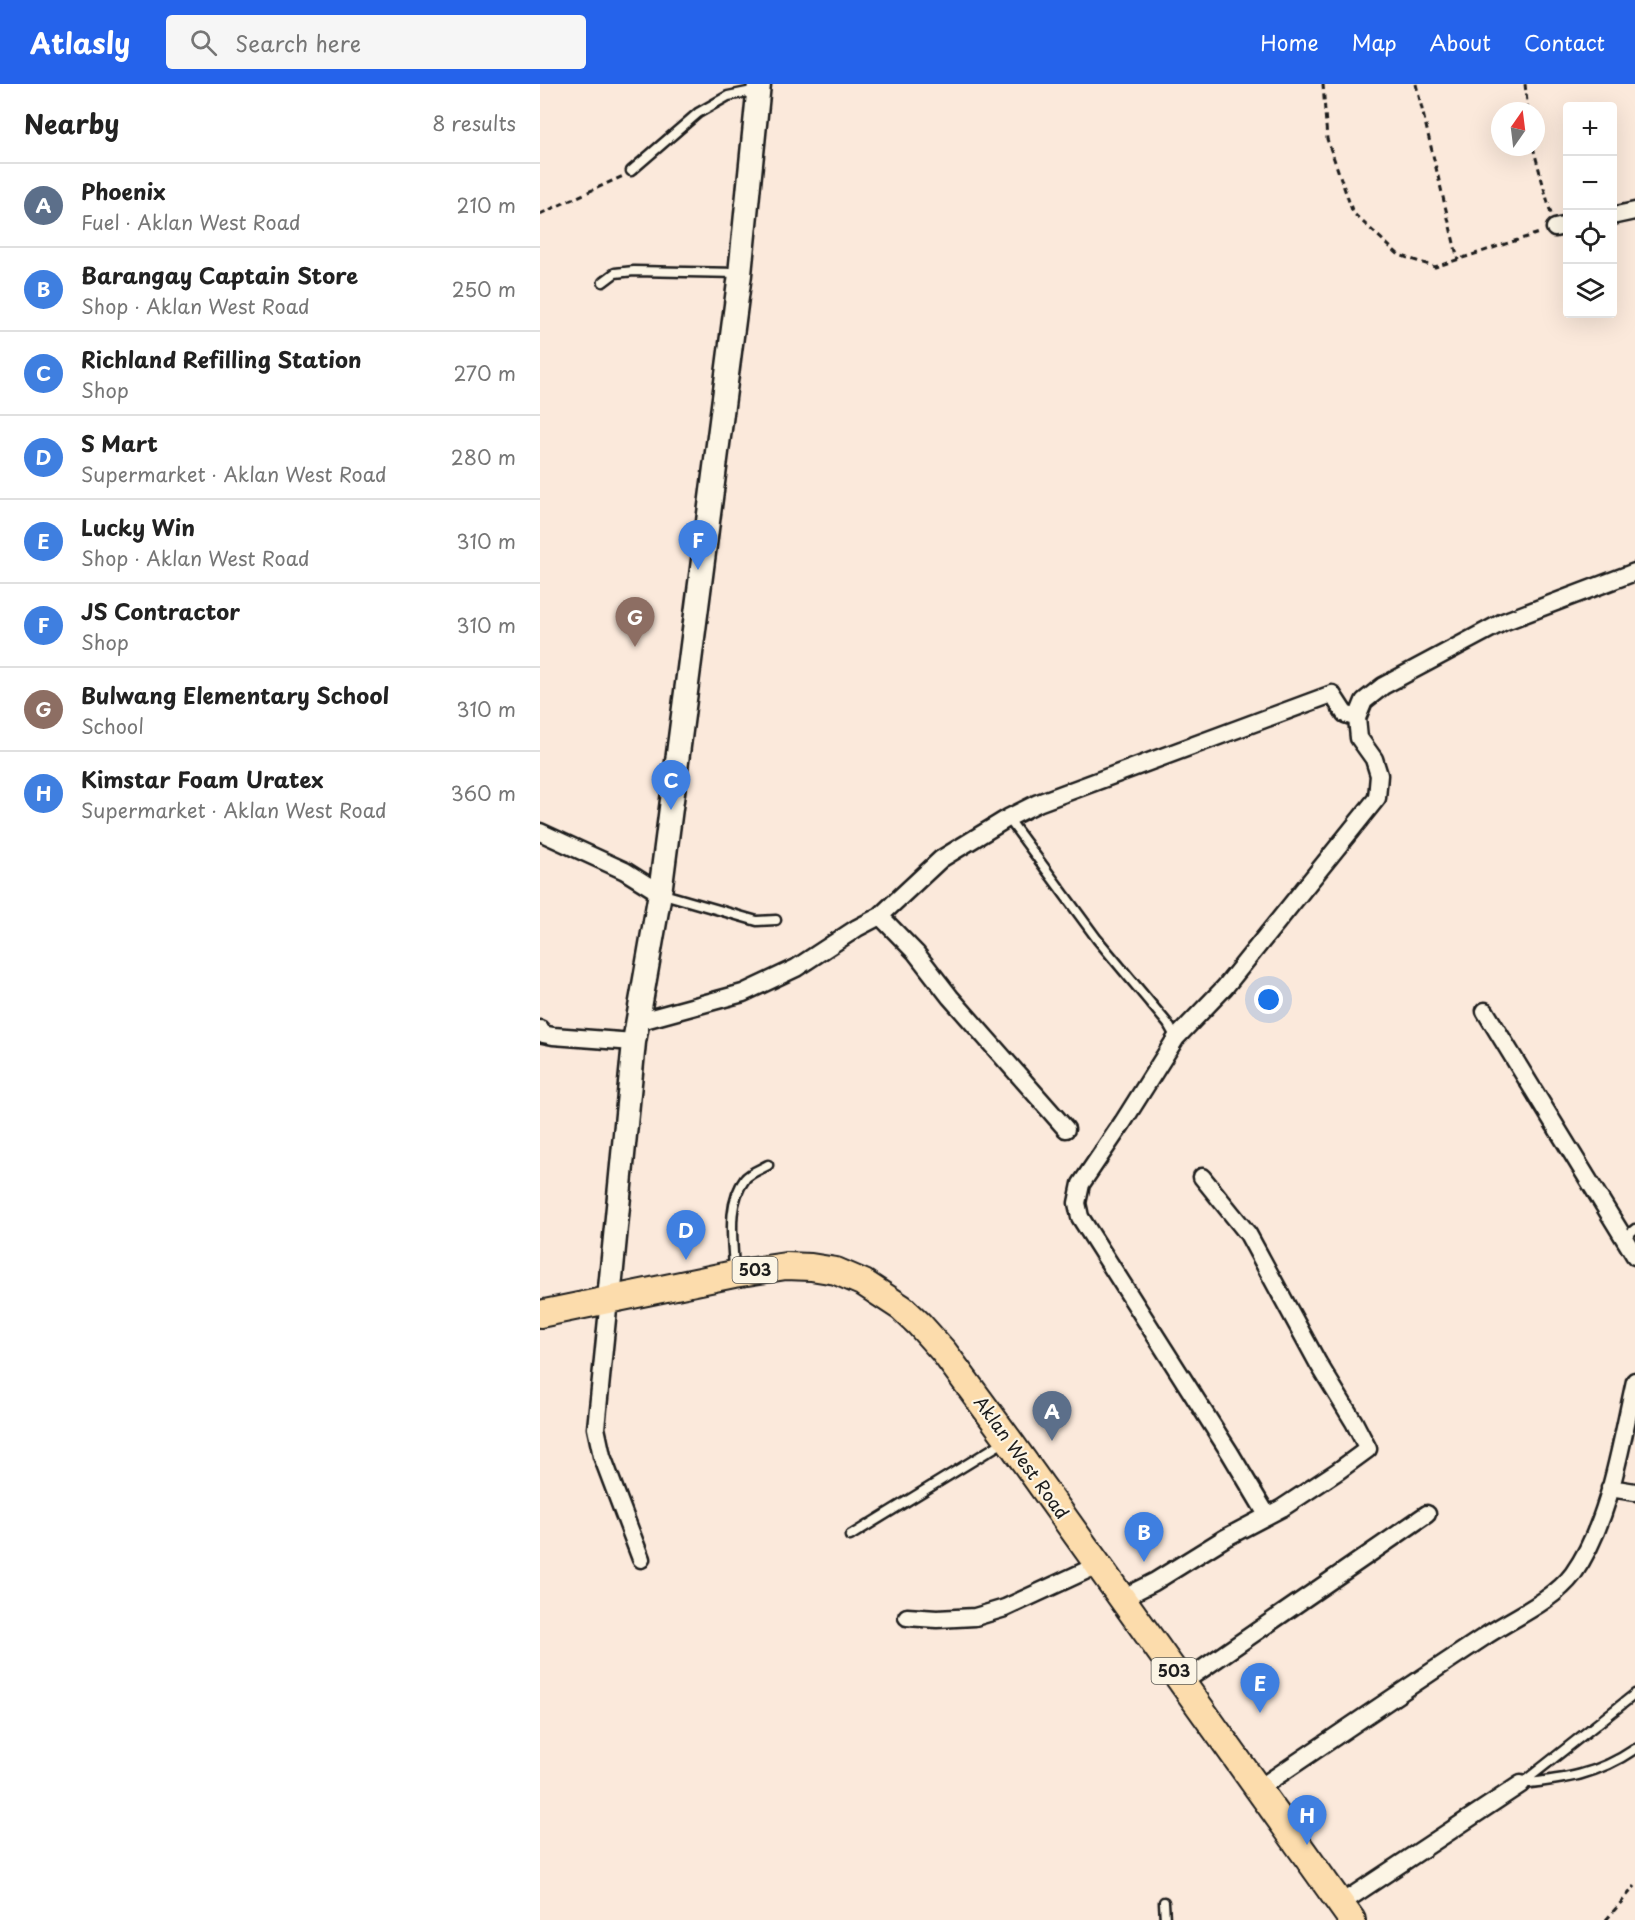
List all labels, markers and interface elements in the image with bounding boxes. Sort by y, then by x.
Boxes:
search box [166,15,586,69]
text: Atlasly [30,21,130,64]
icon: search [187,26,220,59]
text: Search here [235,26,361,59]
text: Home [1260,26,1319,58]
text: Map [1352,26,1397,58]
text: About [1430,26,1491,58]
text: Contact [1524,26,1605,58]
north arrow [1491,102,1545,156]
map controls [1563,102,1617,318]
button: + [1563,102,1617,156]
text: Nearby [24,104,119,143]
text: 8 results [432,108,516,138]
button: − [1563,156,1617,210]
text: Phoenix [81,174,166,207]
text: A [36,190,51,220]
text: 210 m [457,190,516,220]
text: Fuel · Aklan West Road [81,207,301,237]
button: locate [1563,210,1617,264]
text: Barangay Captain Store [81,258,358,291]
button: layers [1563,264,1617,318]
text: B [37,274,50,304]
text: 250 m [452,274,516,304]
text: Shop · Aklan West Road [81,291,310,321]
text: Richland Refilling Station [81,342,361,375]
text: C [36,358,51,388]
text: 270 m [453,358,516,388]
text: Shop [81,375,129,405]
text: S Mart [81,426,158,459]
text: D [36,442,51,472]
text: 280 m [451,442,516,472]
text: Supermarket · Aklan West Road [81,459,387,489]
text: Lucky Win [81,510,195,543]
pin: F [678,520,718,570]
text: E [37,526,50,556]
text: 310 m [456,526,516,556]
text: Shop · Aklan West Road [81,543,310,573]
text: JS Contractor [81,594,240,627]
pin: G [616,598,655,647]
text: F [38,610,49,640]
text: 310 m [456,610,516,640]
text: Shop [81,627,129,657]
text: Bulwang Elementary School [81,678,389,711]
text: G [35,694,52,724]
text: 310 m [456,694,516,724]
text: School [81,711,144,741]
pin: C [652,760,690,810]
text: Kimstar Foam Uratex [81,762,324,795]
text: H [36,778,51,808]
text: 360 m [450,778,516,808]
text: Supermarket · Aklan West Road [81,795,387,825]
your location [1254,985,1283,1014]
pin: D [666,1210,706,1260]
road number: 503 [732,1257,778,1283]
street label: Aklan West Road [969,1392,1073,1524]
pin: A [1032,1392,1072,1441]
pin: B [1124,1512,1164,1562]
road number: 503 [1152,1658,1196,1684]
pin: E [1240,1664,1280,1713]
pin: H [1288,1796,1326,1845]

